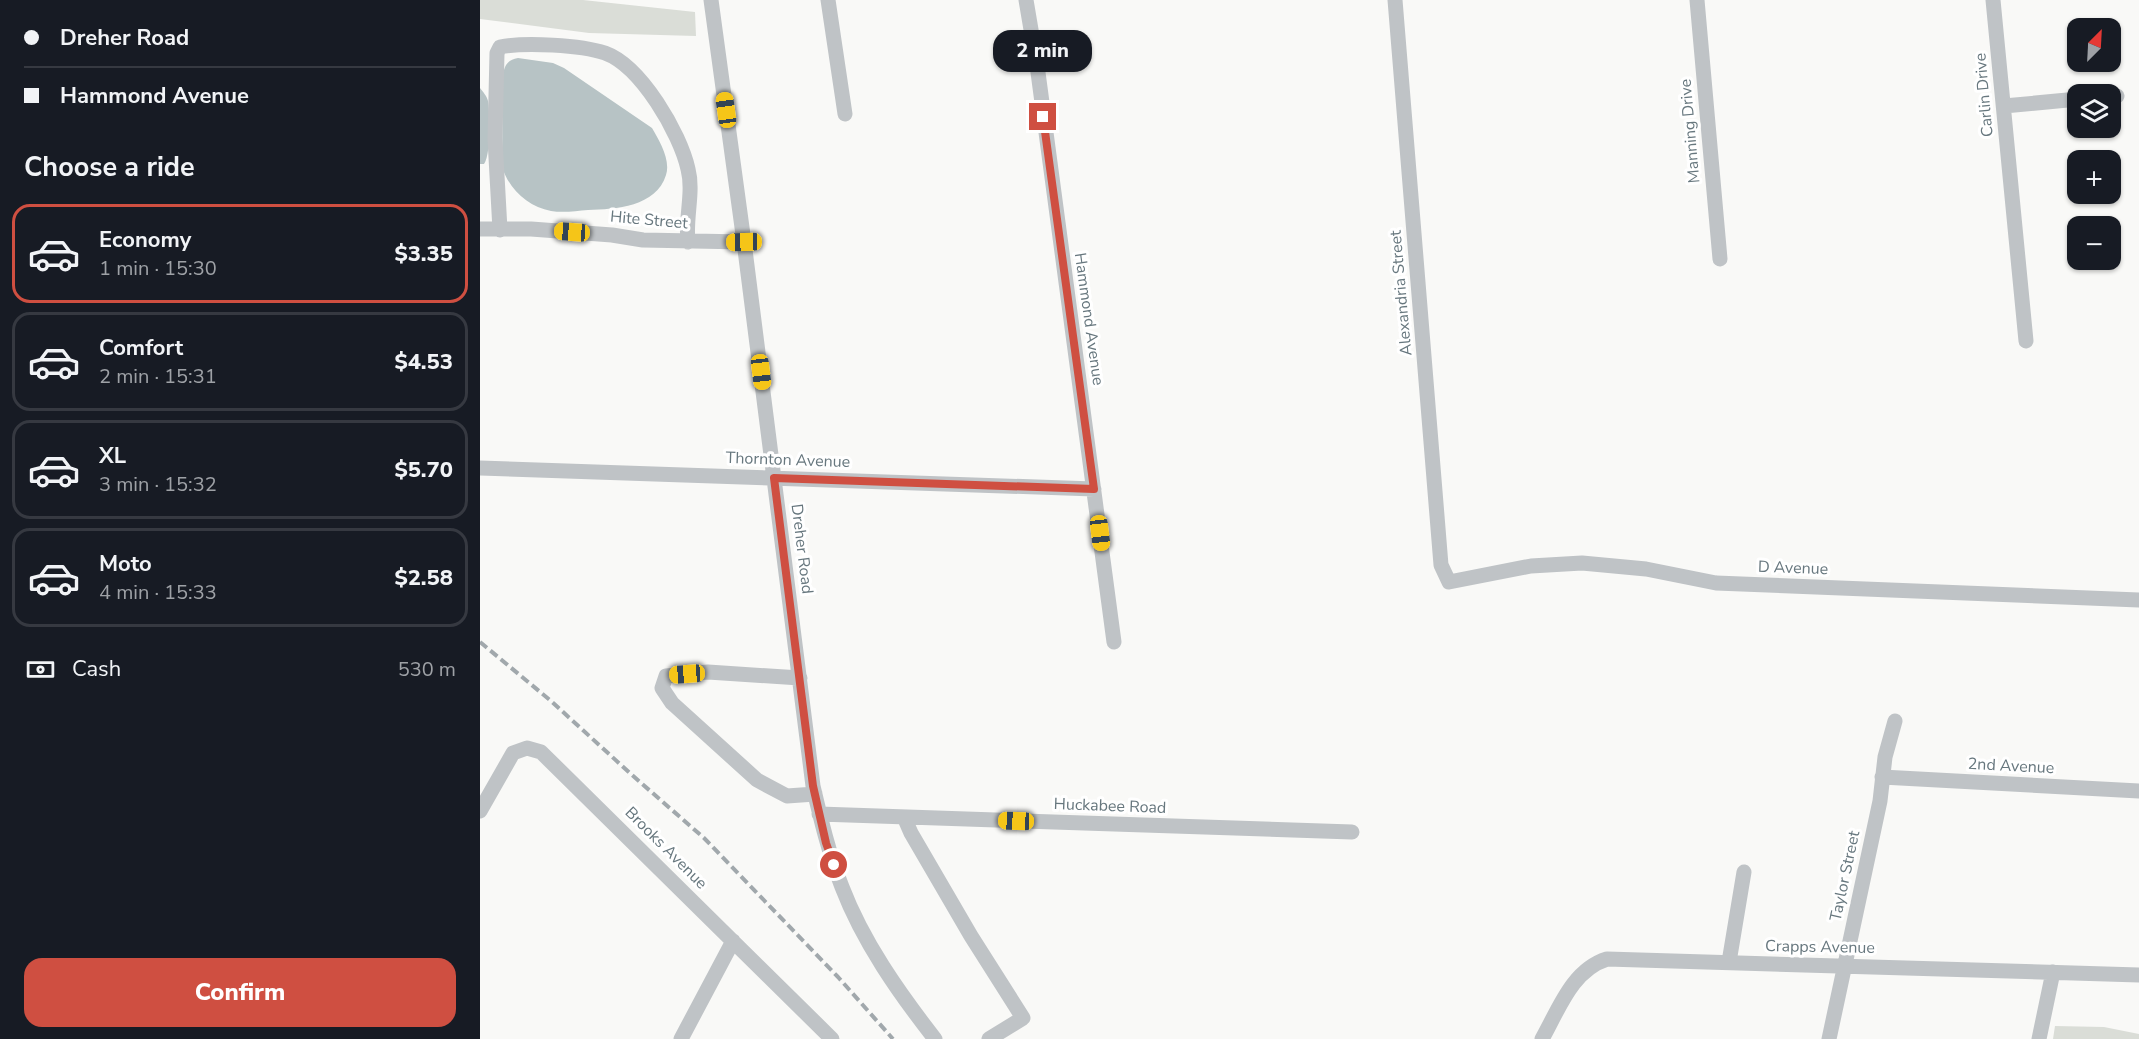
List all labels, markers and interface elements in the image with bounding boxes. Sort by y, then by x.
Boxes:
north arrow [2067,18,2121,72]
map controls [2067,18,2121,270]
text: Dreher Road [60,23,189,53]
callout: 2 min [994,30,1092,72]
text: 2 min [1016,37,1069,64]
street label: Carlin Drive [1969,52,1999,138]
street label: Manning Drive [1674,78,1706,184]
text: Hammond Avenue [60,81,249,111]
button: layers [2067,84,2121,138]
car [715,91,737,129]
route end [1029,103,1056,130]
text: Choose a ride [24,149,195,186]
button: + [2067,150,2121,204]
street label: Hite Street [609,206,689,234]
button: − [2067,216,2121,270]
car [553,222,591,242]
text: Economy [99,225,191,255]
icon: car [27,227,81,281]
street label: Alexandria Street [1385,229,1417,357]
car [726,233,762,251]
text: $3.35 [394,239,453,269]
street label: Hammond Avenue [1069,251,1109,387]
text: 1 min · 15:30 [99,255,217,282]
text: Comfort [99,333,183,363]
icon: car [27,335,81,389]
text: $4.53 [394,347,453,377]
car [750,353,772,391]
text: 2 min · 15:31 [99,363,217,390]
text: XL [99,441,126,471]
icon: car [27,443,81,497]
street label: Thornton Avenue [725,447,851,473]
text: $5.70 [394,455,453,485]
text: 3 min · 15:32 [99,471,217,498]
street label: Dreher Road [786,503,818,595]
car [1089,514,1111,552]
text: Moto [99,549,152,579]
icon: car [27,551,81,605]
street label: D Avenue [1757,556,1829,580]
text: $2.58 [394,563,453,593]
text: 4 min · 15:33 [99,579,217,606]
icon: cash [24,653,57,686]
text: Cash [72,654,121,684]
text: 530 m [398,656,456,683]
car [668,664,706,684]
street label: 2nd Avenue [1967,753,2055,779]
street label: Huckabee Road [1053,793,1167,819]
street label: Brooks Avenue [620,802,712,894]
car [998,811,1034,831]
street label: Taylor Street [1825,828,1865,923]
route start [820,851,847,878]
street label: Crapps Avenue [1765,935,1875,959]
button: Confirm [24,958,456,1027]

